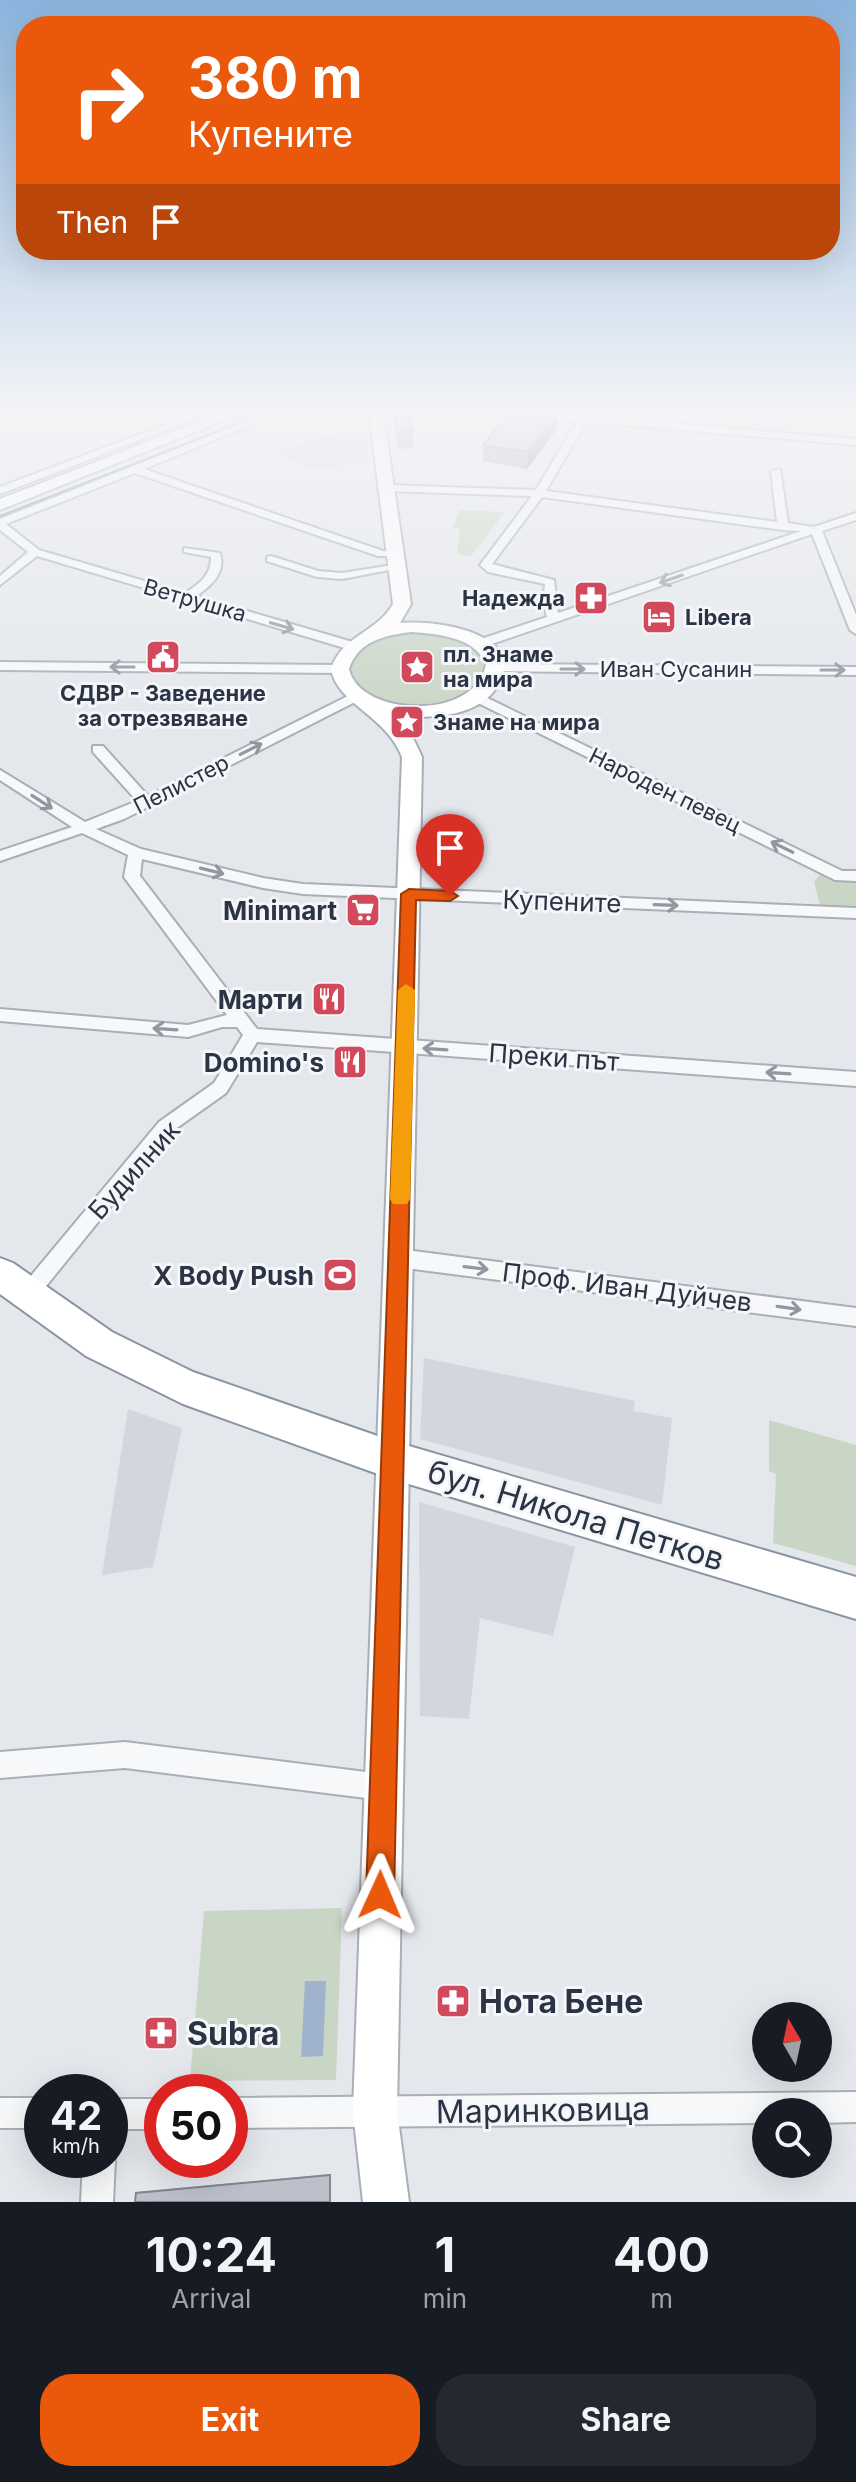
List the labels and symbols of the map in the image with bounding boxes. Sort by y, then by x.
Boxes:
street label: Ветрушка [141,573,249,627]
one-way arrow [658,573,683,588]
pharmacy icon: Надежда [572,579,610,617]
place label: Надежда [462,585,565,611]
hotel icon: Libera [640,598,678,636]
place label: Libera [685,604,752,630]
one-way arrow [269,620,294,634]
public building icon: СДВР - Заведение за отрезвяване [144,638,182,676]
place label: пл. Знаме на мира [443,641,553,692]
place icon: пл. Знаме на мира [398,648,436,686]
street label: Иван Сусанин [600,656,752,682]
one-way arrow [109,659,136,674]
one-way arrow [559,661,586,676]
one-way arrow [819,662,846,678]
place label: СДВР - Заведение за отрезвяване [60,680,266,731]
place icon: Знаме на мира [388,703,426,741]
place label: Знаме на мира [433,709,600,735]
one-way arrow [239,740,263,756]
street label: Народен певец [585,742,745,838]
street label: Пелистер [129,749,233,819]
one-way arrow [31,793,53,810]
pin [416,814,484,896]
one-way arrow [771,839,794,854]
one-way arrow [199,864,224,879]
street label: Купените [502,883,622,919]
supermarket icon: Minimart [344,891,382,929]
place label: Minimart [223,895,337,926]
one-way arrow [652,898,679,913]
restaurant icon: Марти [310,980,348,1018]
place label: Марти [218,984,303,1015]
one-way arrow [152,1021,179,1036]
street label: Преки път [488,1037,620,1077]
one-way arrow [422,1041,449,1056]
restaurant icon: Domino's [331,1043,369,1081]
place label: Domino's [204,1047,324,1078]
one-way arrow [765,1065,792,1080]
street label: Будилник [82,1114,186,1226]
sports icon: X Body Push [321,1256,359,1294]
street label: Проф. Иван Дуйчев [500,1256,754,1318]
place label: X Body Push [153,1260,314,1291]
one-way arrow [462,1260,489,1275]
one-way arrow [776,1301,801,1316]
street label: бул. Никола Петков [423,1451,729,1579]
position arrow [338,1853,422,1937]
pharmacy icon: Нота Бене [434,1982,472,2020]
place label: Нота Бене [479,1982,643,2021]
north arrow [752,2002,832,2082]
pharmacy icon: Subra [142,2014,180,2052]
place label: Subra [187,2014,279,2053]
speed limit sign: 50 [144,2074,248,2178]
street label: Маринковица [436,2089,650,2131]

